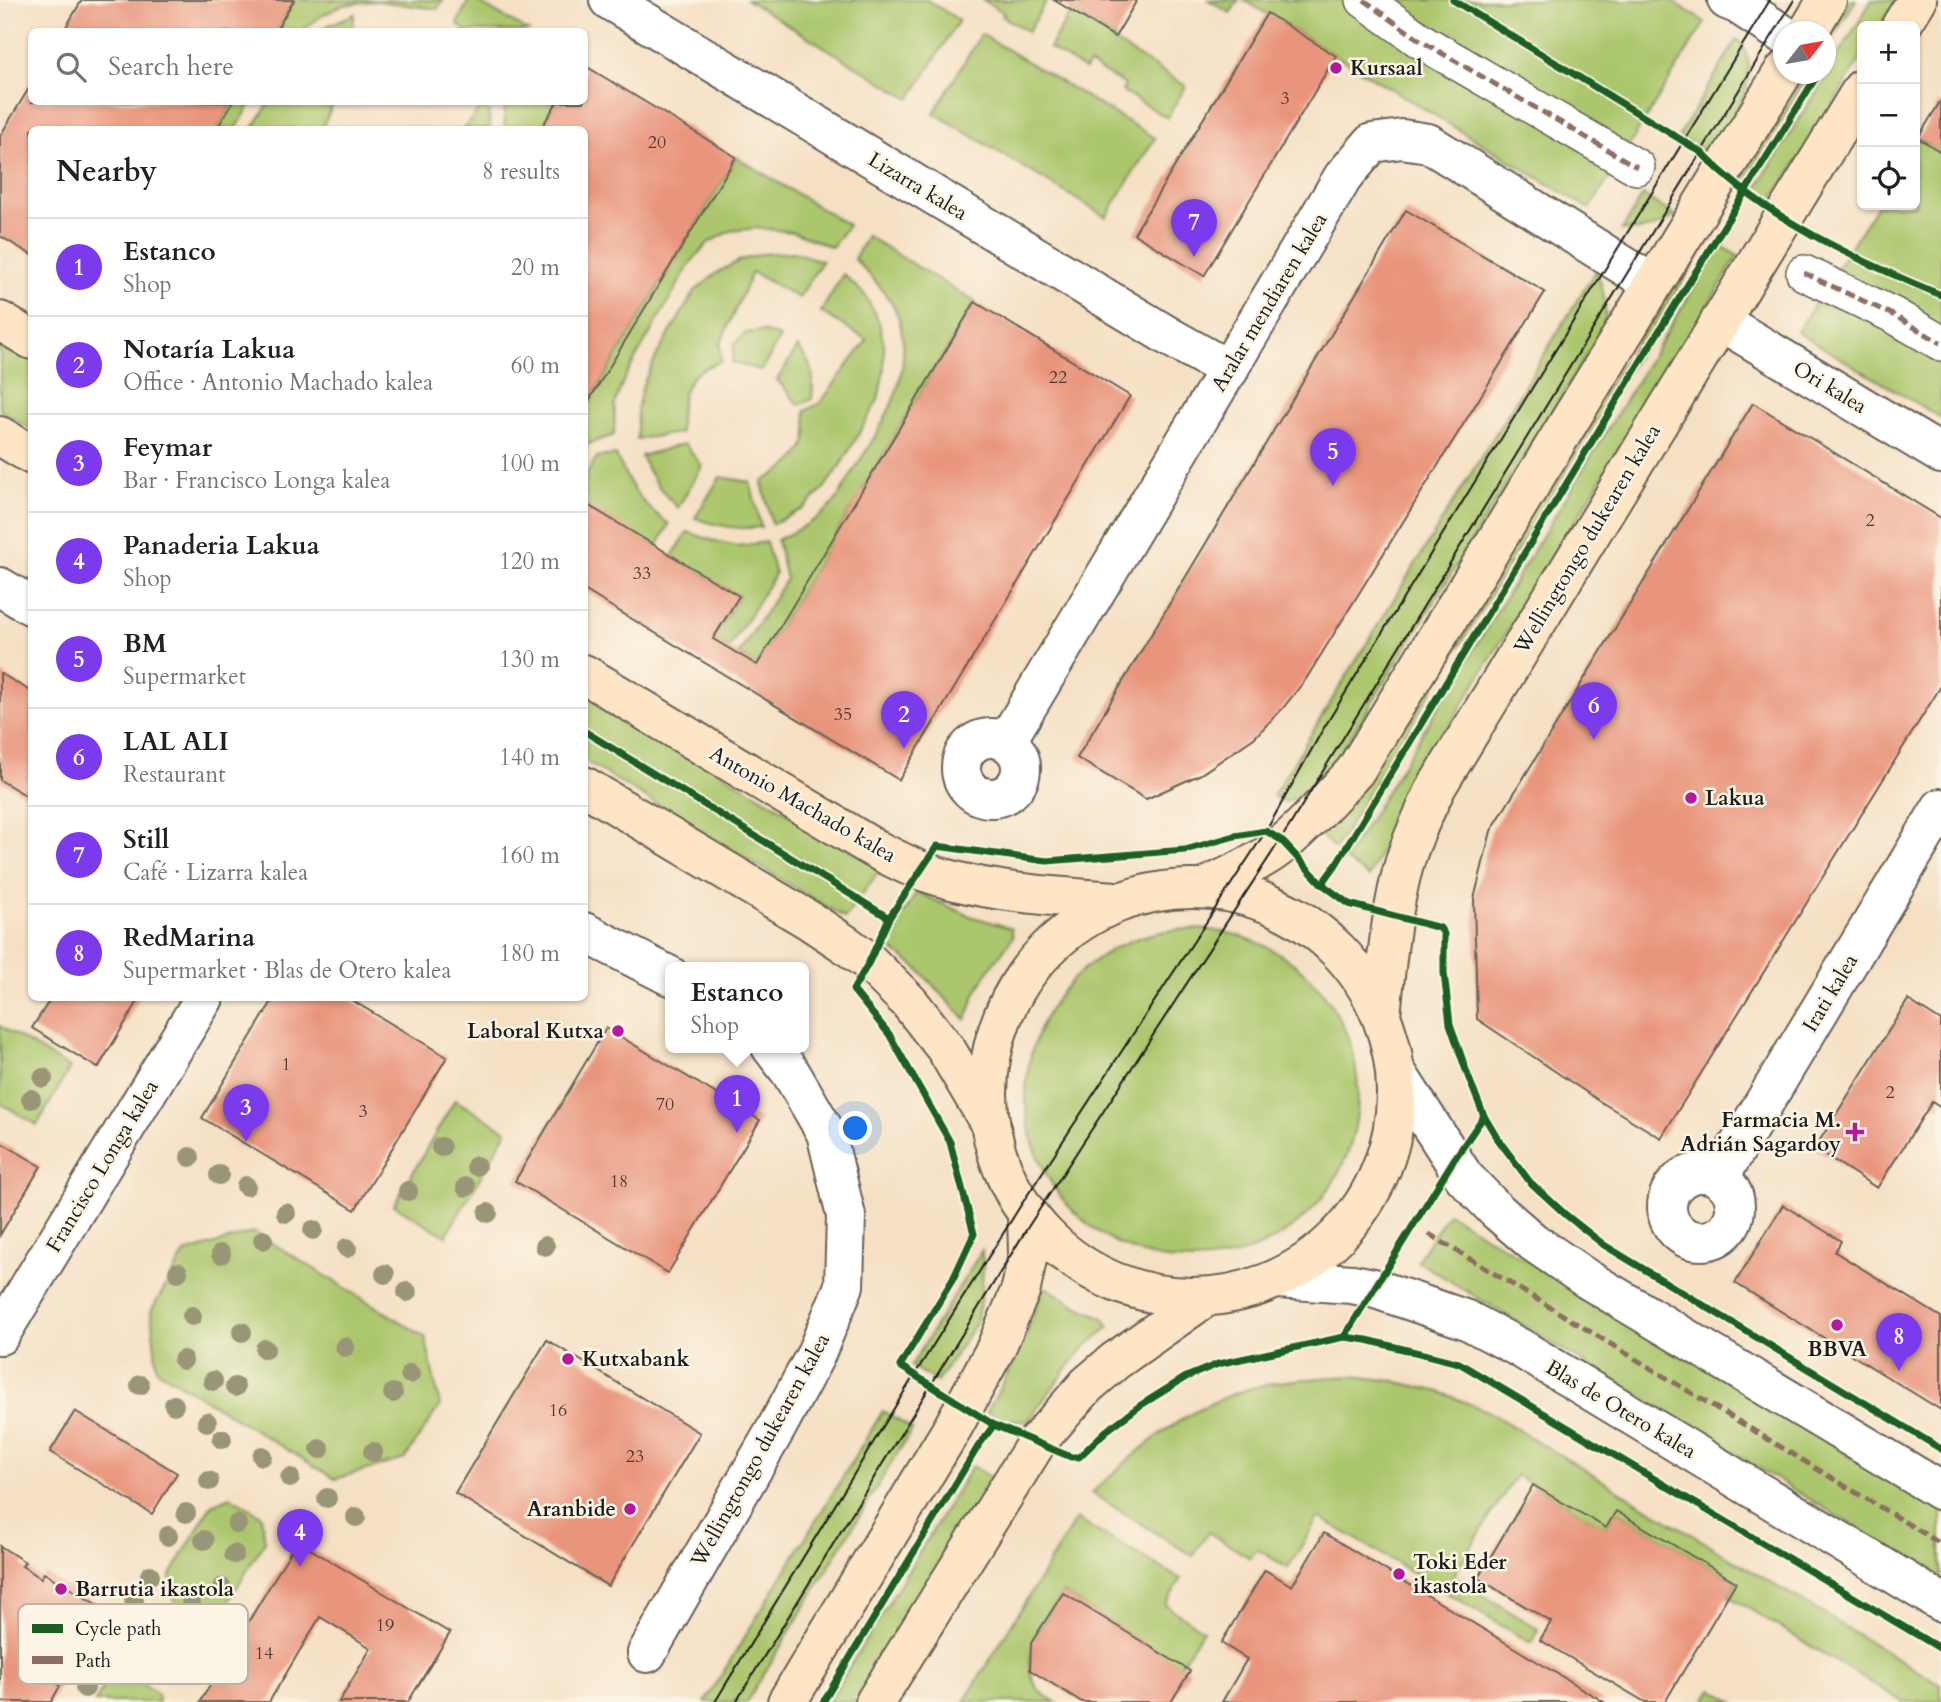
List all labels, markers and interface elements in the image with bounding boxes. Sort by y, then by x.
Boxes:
north arrow [1773,21,1836,84]
map controls [1857,21,1920,210]
button: + [1857,21,1920,84]
search box [28,28,588,105]
icon: search [52,48,90,86]
text: Search here [108,49,234,84]
place label: Kursaal [1350,54,1423,83]
marker: Kursaal [1328,60,1344,76]
button: − [1857,84,1920,147]
house number: 3 [1280,86,1290,111]
house number: 20 [648,130,666,155]
street label: Lizarra kalea [863,145,973,228]
button: locate [1857,147,1920,210]
text: Nearby [56,151,157,192]
text: 8 results [482,156,560,187]
pin: 7 [1171,199,1217,257]
street label: Aralar mendiaren kalea [1205,207,1334,397]
text: Estanco [123,234,216,269]
text: 1 [73,252,85,283]
text: 20 m [511,252,560,283]
text: Shop [123,269,172,300]
text: Notaría Lakua [123,332,295,367]
text: 2 [73,350,85,381]
text: 60 m [511,350,560,381]
street label: Ori kalea [1787,354,1872,421]
house number: 22 [1049,365,1067,390]
text: Office · Antonio Machado kalea [123,367,433,398]
street label: Wellingtongo dukearen kalea [1507,419,1668,660]
pin: 5 [1310,428,1356,486]
text: Feymar [123,430,212,465]
text: 3 [73,448,85,479]
text: 100 m [499,448,560,479]
text: Bar · Francisco Longa kalea [123,465,390,496]
house number: 2 [1865,508,1875,533]
text: Panaderia Lakua [123,528,320,563]
text: 4 [73,546,85,577]
text: 120 m [499,546,560,577]
house number: 33 [633,561,651,586]
text: Shop [123,563,172,594]
text: BM [123,626,167,661]
text: 5 [73,644,85,675]
text: 130 m [499,644,560,675]
text: Supermarket [123,661,246,692]
pin: 6 [1571,682,1617,740]
pin: 2 [881,691,927,749]
house number: 35 [834,702,852,727]
text: LAL ALI [123,724,229,759]
street label: Antonio Machado kalea [704,739,901,870]
text: 6 [73,742,85,773]
text: 140 m [499,742,560,773]
text: Restaurant [123,759,226,790]
place label: Lakua [1705,784,1765,813]
marker: Lakua [1683,790,1699,806]
text: Still [123,822,169,857]
text: 7 [73,840,85,871]
text: 160 m [499,840,560,871]
text: Café · Lizarra kalea [123,857,308,888]
text: RedMarina [123,920,255,955]
text: 8 [73,938,85,969]
text: 180 m [499,938,560,969]
street label: Irati kalea [1796,949,1865,1038]
text: Supermarket · Blas de Otero kalea [123,955,451,986]
popup [665,962,809,1053]
text: Estanco [691,975,783,1010]
text: Shop [691,1010,739,1041]
place label: Laboral Kutxa [467,1017,605,1046]
marker: Laboral Kutxa [610,1023,626,1039]
house number: 1 [281,1052,291,1077]
street label: Francisco Longa kalea [39,1075,165,1258]
pin: 1 [714,1075,760,1133]
house number: 2 [1885,1080,1895,1105]
pin: 3 [223,1084,269,1142]
house number: 70 [656,1092,674,1117]
house number: 3 [358,1099,368,1124]
place label: Farmacia M. Adrián Sagardoy [1680,1106,1841,1159]
your location [838,1111,872,1145]
marker: Farmacia M. Adrián Sagardoy [1847,1124,1863,1140]
house number: 18 [610,1169,628,1194]
pin: 8 [1876,1313,1922,1371]
marker: BBVA [1829,1317,1845,1333]
street label: Wellingtongo dukearen kalea [683,1328,837,1573]
place label: BBVA [1807,1335,1867,1364]
place label: Kutxabank [582,1345,690,1374]
marker: Kutxabank [560,1351,576,1367]
street label: Blas de Otero kalea [1540,1353,1701,1466]
house number: 16 [549,1398,567,1423]
house number: 23 [626,1444,644,1469]
place label: Aranbide [527,1495,616,1524]
marker: Aranbide [622,1501,638,1517]
pin: 4 [277,1509,323,1567]
place label: Toki Eder ikastola [1413,1548,1507,1601]
marker: Toki Eder ikastola [1391,1566,1407,1582]
place label: Barrutia ikastola [75,1575,235,1604]
marker: Barrutia ikastola [53,1581,69,1597]
legend [18,1604,248,1684]
house number: 19 [376,1613,394,1638]
text: Cycle path [75,1616,162,1642]
house number: 14 [255,1641,273,1666]
text: Path [75,1648,111,1674]

